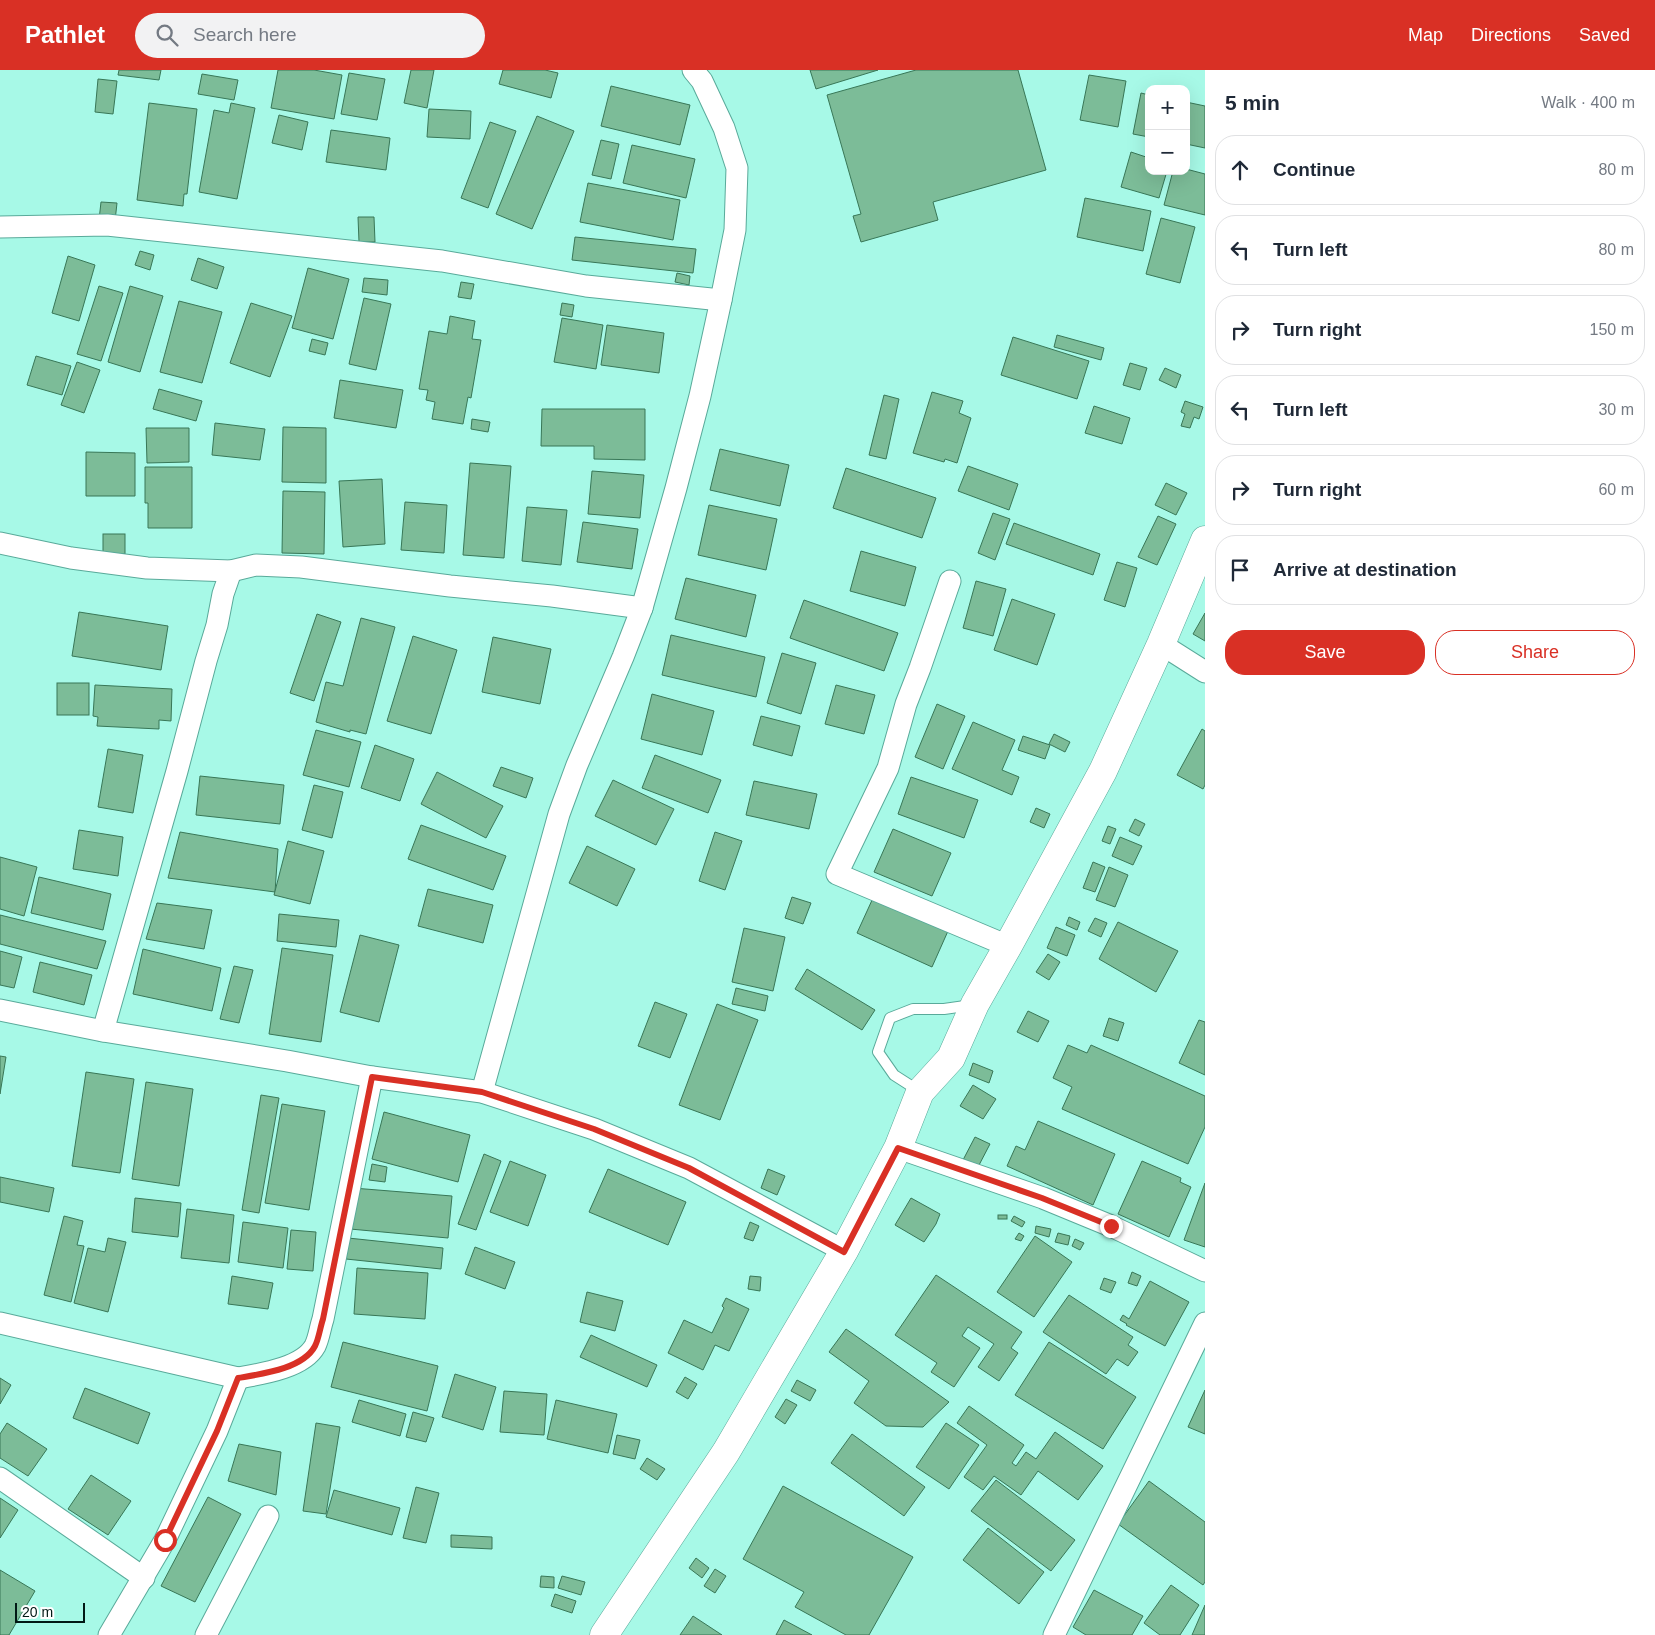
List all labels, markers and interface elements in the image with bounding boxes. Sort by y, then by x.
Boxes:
search box [135,13,485,58]
text: Pathlet [25,21,105,48]
icon: search [153,21,181,49]
text: Search here [193,24,297,45]
text: Map [1408,25,1443,45]
text: Directions [1471,25,1551,45]
text: Saved [1579,25,1630,45]
map controls [1145,85,1190,175]
button: + [1145,85,1190,130]
text: 5 min [1225,91,1280,114]
text: Walk · 400 m [1541,94,1635,111]
button: − [1145,130,1190,175]
icon: ahead [1226,156,1254,184]
text: Continue [1273,159,1355,180]
text: 80 m [1598,161,1634,178]
icon: left [1226,236,1254,264]
text: Turn left [1273,239,1348,260]
text: 80 m [1598,241,1634,258]
icon: right [1226,316,1254,344]
text: Turn right [1273,319,1361,340]
text: 150 m [1590,321,1634,338]
icon: left [1226,396,1254,424]
text: Turn left [1273,399,1348,420]
text: 30 m [1598,401,1634,418]
icon: right [1226,476,1254,504]
text: Turn right [1273,479,1361,500]
text: 60 m [1598,481,1634,498]
icon: arrive [1226,556,1254,584]
text: Arrive at destination [1273,559,1457,580]
button: Save [1225,630,1425,675]
button: Share [1435,630,1635,675]
route end [1100,1215,1123,1238]
route start [154,1529,177,1552]
scale bar [15,1600,85,1623]
text: 20 m [22,1604,53,1620]

